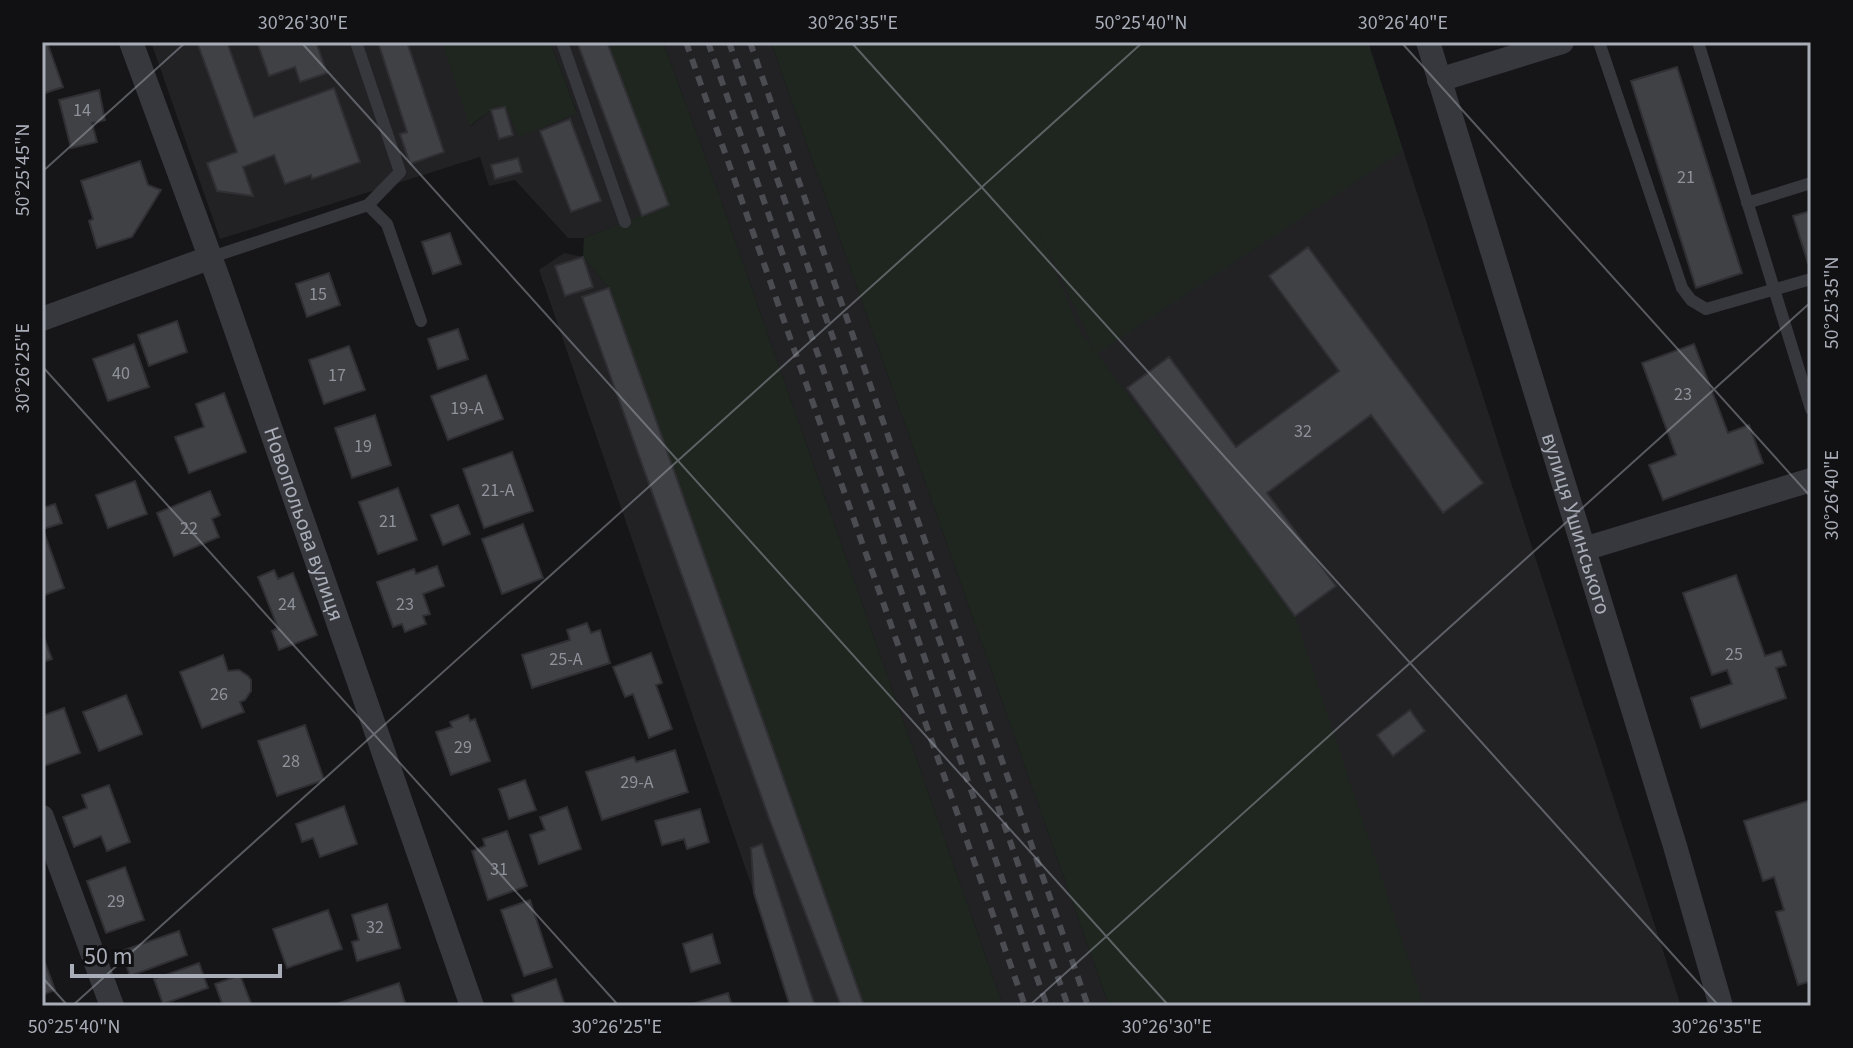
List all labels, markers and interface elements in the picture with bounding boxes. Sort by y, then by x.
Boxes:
text: 30°26'30"E [258,9,348,37]
text: 30°26'35"E [808,9,898,37]
text: 50°25'40"N [1095,9,1187,37]
text: 30°26'40"E [1358,9,1448,37]
house number: 14 [73,98,91,123]
text: 50°25'45"N [9,124,37,216]
house number: 21 [1677,165,1695,190]
text: 50°25'35"N [1818,257,1846,349]
house number: 15 [309,282,327,307]
text: 30°26'25"E [9,323,37,413]
house number: 40 [112,361,130,386]
house number: 17 [328,363,346,388]
house number: 23 [1674,382,1692,407]
house number: 19-А [450,396,484,421]
house number: 32 [1294,419,1312,444]
street label: Новопольова вулиця [255,423,352,625]
street label: вулиця Ушинського [1533,429,1619,619]
house number: 19 [354,434,372,459]
text: 30°26'40"E [1818,450,1846,540]
house number: 21-А [481,478,515,503]
house number: 21 [379,509,397,534]
house number: 22 [180,516,198,541]
house number: 24 [278,592,296,617]
house number: 23 [396,592,414,617]
house number: 25 [1725,642,1743,667]
house number: 25-А [549,647,583,672]
house number: 26 [210,682,228,707]
house number: 29 [454,735,472,760]
house number: 28 [282,749,300,774]
house number: 29-А [620,770,654,795]
house number: 31 [490,857,508,882]
house number: 29 [107,889,125,914]
house number: 32 [366,915,384,940]
scale bar [72,928,280,978]
text: 50 m [84,939,133,974]
text: 50°25'40"N [28,1013,120,1041]
text: 30°26'25"E [572,1013,662,1041]
text: 30°26'30"E [1122,1013,1212,1041]
text: 30°26'35"E [1672,1013,1762,1041]

